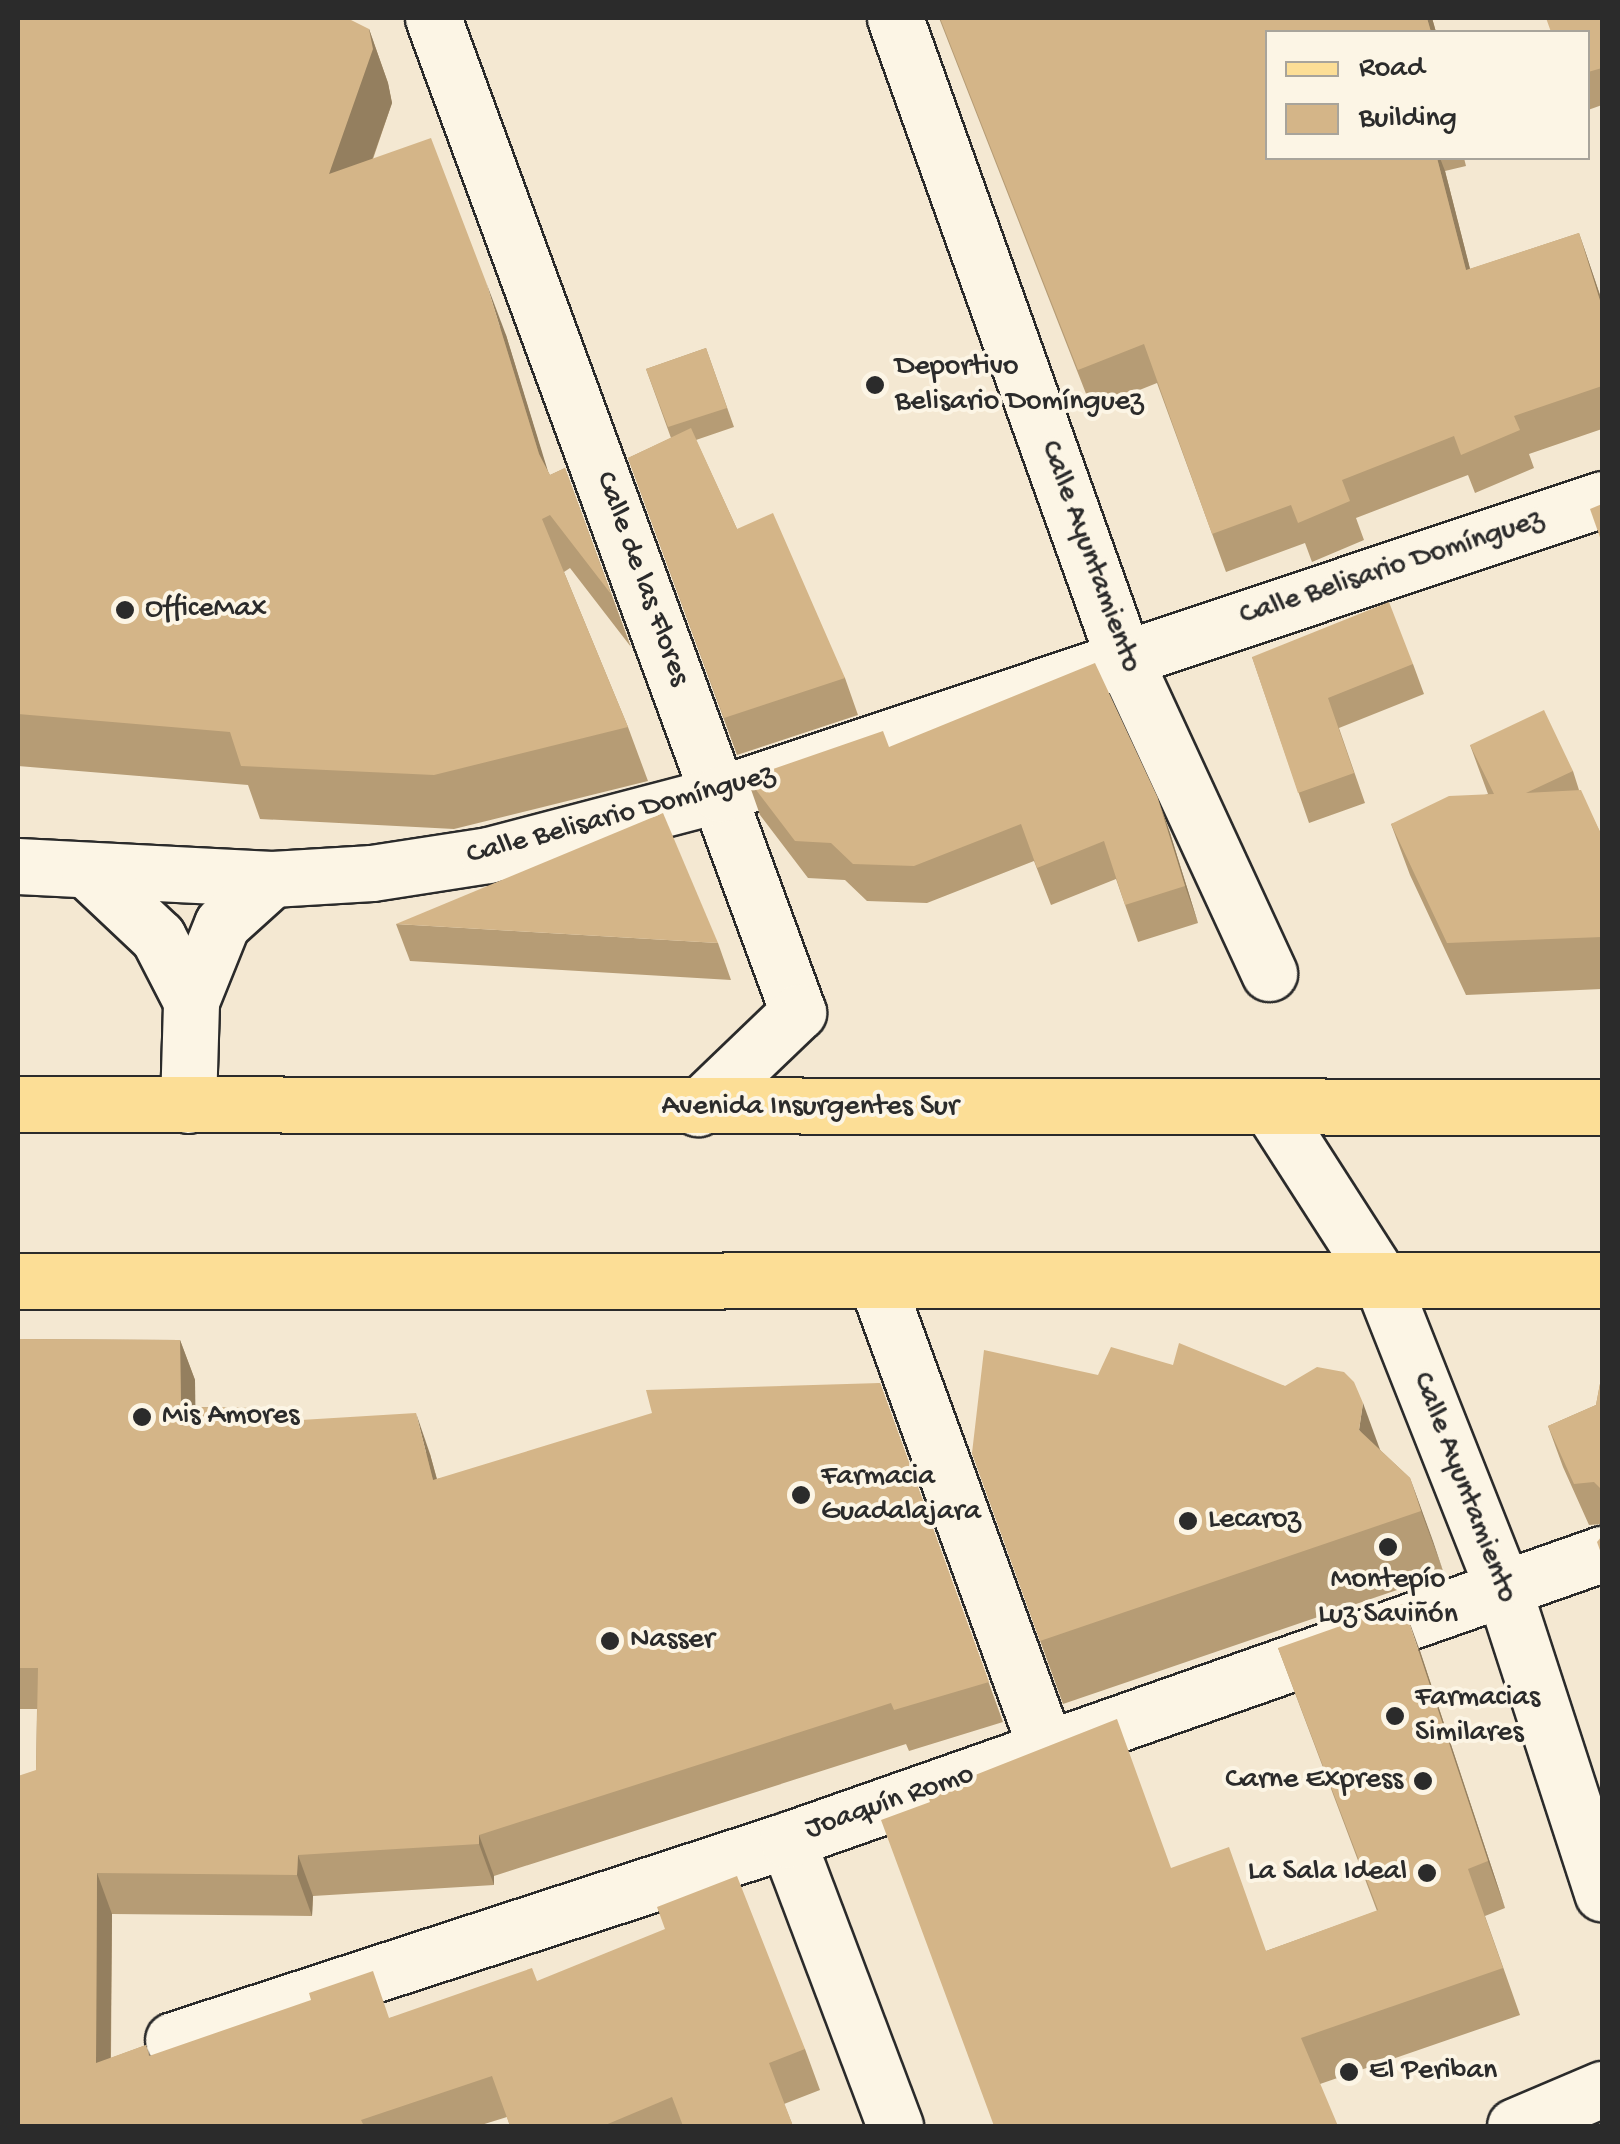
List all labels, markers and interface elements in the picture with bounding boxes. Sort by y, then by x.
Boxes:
legend [1265,30,1590,160]
text: Road [1359,52,1425,87]
text: Building [1359,102,1457,137]
place label: Deportivo Belisario Domínguez [895,350,1143,420]
marker: Deportivo Belisario Domínguez [864,374,886,396]
street label: Calle Ayuntamiento [1030,436,1148,678]
street label: Calle de las Flores [586,467,696,691]
street label: Calle Belisario Domínguez [1236,503,1548,635]
place label: OfficeMax [145,592,267,628]
marker: OfficeMax [114,599,136,621]
street label: Calle Belisario Domínguez [463,758,779,874]
street label: Avenida Insurgentes Sur [662,1090,958,1126]
street label: Calle Ayuntamiento [1403,1368,1523,1608]
place label: Mis Amores [162,1399,299,1435]
marker: Mis Amores [131,1406,153,1428]
place label: Farmacia Guadalajara [821,1460,981,1530]
marker: Farmacia Guadalajara [790,1484,812,1506]
place label: Lecaroz [1208,1503,1301,1539]
marker: Lecaroz [1177,1510,1199,1532]
marker: Montepío Luz Saviñón [1377,1536,1399,1558]
place label: Montepío Luz Saviñón [1318,1563,1458,1634]
place label: Nasser [630,1623,714,1659]
marker: Nasser [599,1630,621,1652]
place label: Farmacias Similares [1415,1681,1540,1752]
marker: Farmacias Similares [1384,1705,1406,1727]
street label: Joaquín Romo [801,1757,979,1849]
place label: Carne Express [1225,1763,1403,1799]
marker: Carne Express [1412,1770,1434,1792]
place label: La Sala Ideal [1248,1855,1407,1891]
marker: La Sala Ideal [1416,1862,1438,1884]
place label: El Periban [1369,2054,1497,2090]
marker: El Periban [1338,2061,1360,2083]

